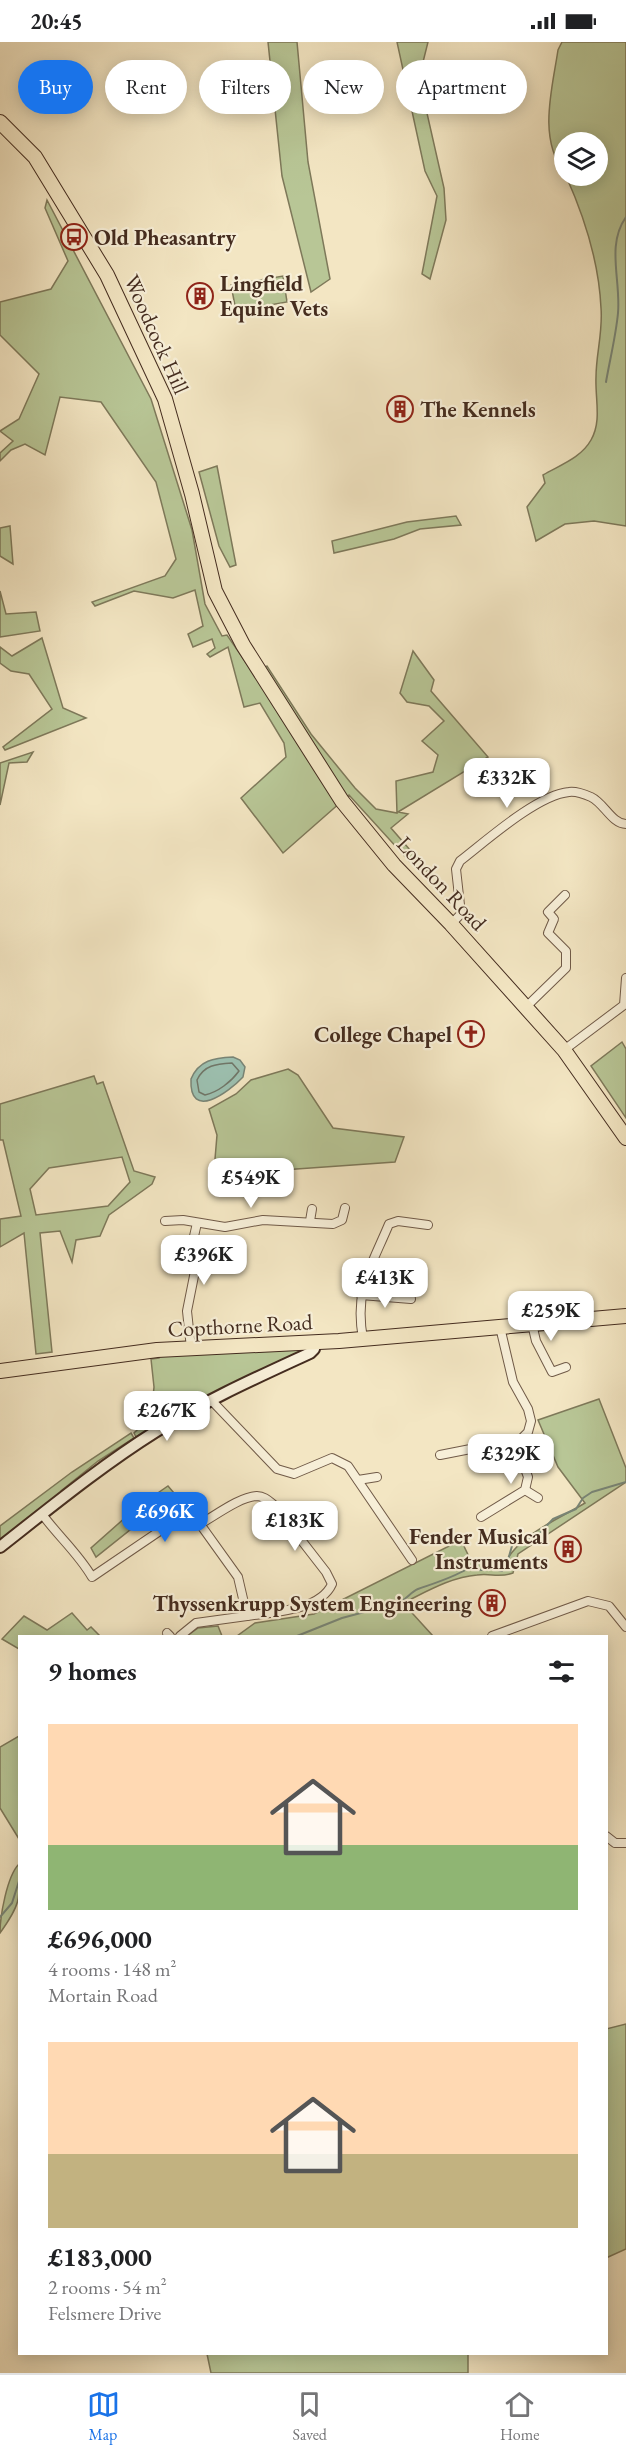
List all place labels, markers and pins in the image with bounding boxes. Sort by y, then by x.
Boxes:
bus stop icon: Old Pheasantry [59,222,89,252]
place label: Old Pheasantry [94,223,236,252]
place label: Lingfield Equine Vets [220,269,328,323]
building icon: Lingfield Equine Vets [185,281,215,311]
building icon: The Kennels [385,394,415,424]
place label: The Kennels [420,395,536,424]
pin: £332K [465,758,549,809]
church icon: College Chapel [456,1019,486,1049]
place label: College Chapel [314,1020,452,1049]
pin: £549K [209,1158,293,1209]
pin: £396K [162,1235,246,1286]
pin: £413K [343,1258,427,1309]
pin: £259K [509,1291,593,1342]
pin: £267K [125,1391,209,1442]
pin: £329K [469,1434,553,1485]
pin: £696K [123,1492,207,1543]
pin: £183K [253,1501,337,1552]
place label: Fender Musical Instruments [409,1522,548,1576]
building icon: Fender Musical Instruments [553,1534,583,1564]
building icon: Thyssenkrupp System Engineering [477,1588,507,1618]
place label: Thyssenkrupp System Engineering [152,1589,473,1618]

